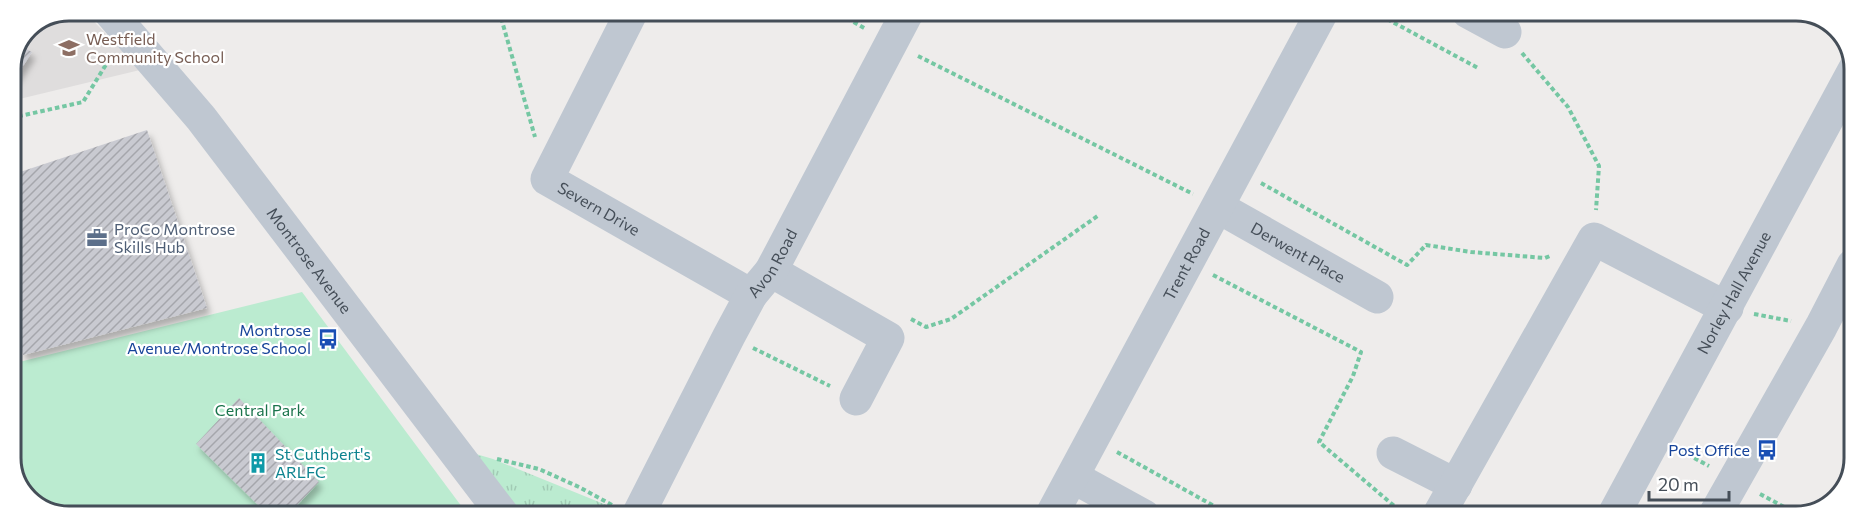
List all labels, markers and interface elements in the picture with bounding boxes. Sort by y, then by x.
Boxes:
place label: Westfield Community School [86,29,224,66]
school or university icon: Westfield Community School [57,36,81,60]
street label: Severn Drive [555,177,644,239]
street label: Montrose Avenue [263,203,356,317]
street label: Derwent Place [1248,218,1349,286]
place label: ProCo Montrose Skills Hub [114,219,235,256]
street label: Trent Road [1159,224,1213,303]
street label: Avon Road [743,225,801,301]
office icon: ProCo Montrose Skills Hub [85,226,109,250]
street label: Norley Hall Avenue [1692,228,1774,357]
place label: Montrose Avenue/Montrose School [127,320,311,357]
bus stop icon: Montrose Avenue/Montrose School [316,327,340,351]
park label: Central Park [215,400,305,419]
bus stop icon: Post Office [1755,438,1779,462]
place label: Post Office [1668,440,1750,459]
place label: St Cuthbert's ARLFC [275,444,371,481]
building icon: St Cuthbert's ARLFC [246,451,270,475]
scale bar [1649,464,1728,502]
text: 20 m [1658,473,1699,495]

